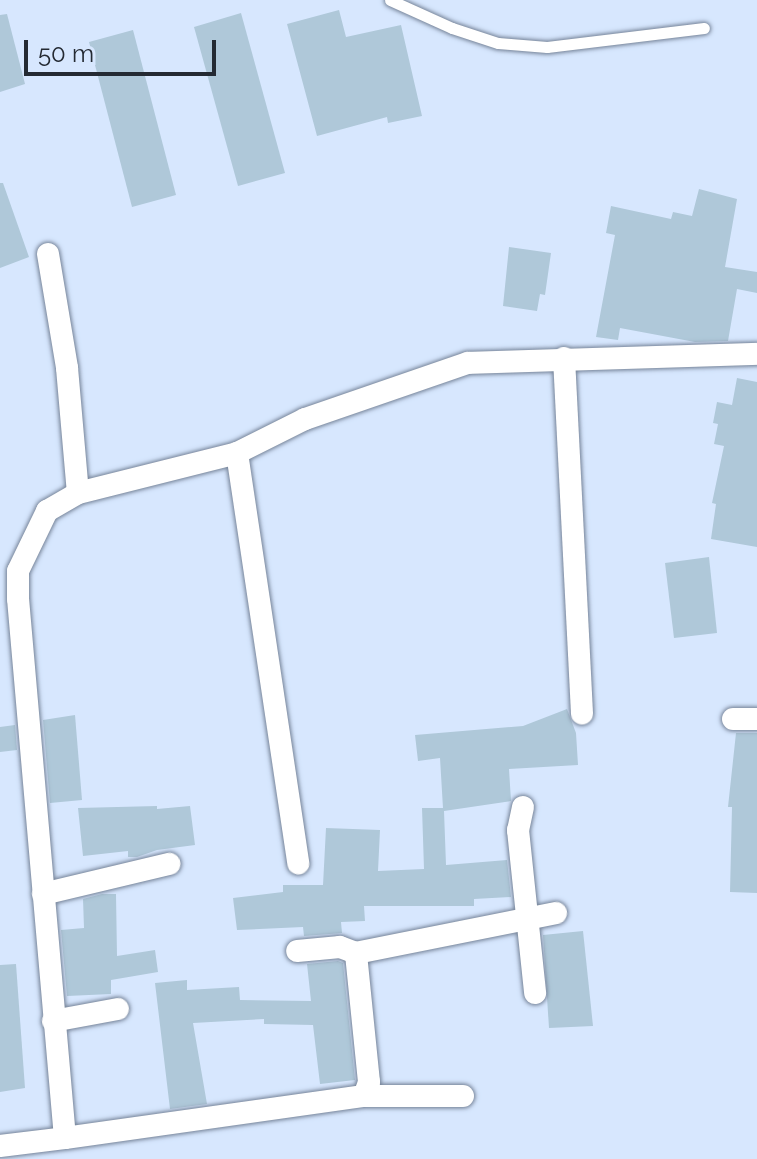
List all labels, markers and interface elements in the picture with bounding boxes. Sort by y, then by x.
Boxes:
scale bar [28,24,220,74]
text: 50 m [38,39,94,68]

